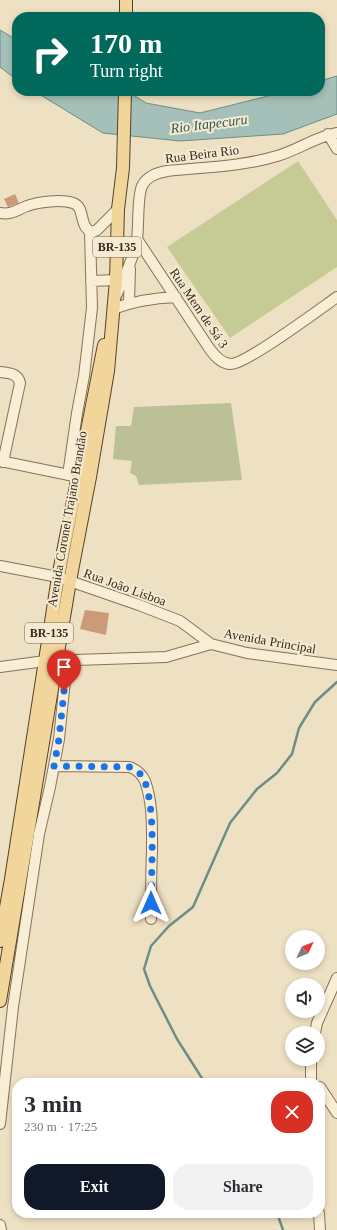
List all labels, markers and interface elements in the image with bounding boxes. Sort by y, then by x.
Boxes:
icon: right [24,28,76,80]
text: 170 m [90,28,162,59]
text: Turn right [90,61,163,81]
water label: Rio Itapecuru [169,112,248,136]
street label: Rua Beira Rio [164,142,240,166]
road number: BR-135 [93,237,141,257]
street label: Rua Mem de Sá 3 [167,265,231,351]
street label: Avenida Coronel Trajano Brandão [44,430,90,608]
street label: Rua João Lisboa [82,565,168,609]
road number: BR-135 [25,623,73,643]
street label: Avenida Principal [223,626,318,657]
pin [47,650,81,691]
icon: arrive [53,656,75,678]
position arrow [130,882,172,924]
north arrow [285,930,325,970]
map controls [285,930,325,1066]
button: sound [285,978,325,1018]
button: layers [285,1026,325,1066]
text: 3 min [24,1091,82,1117]
button: close [271,1091,313,1133]
text: 230 m · 17:25 [24,1119,97,1134]
button: Exit [24,1164,165,1210]
button: Share [173,1164,313,1210]

